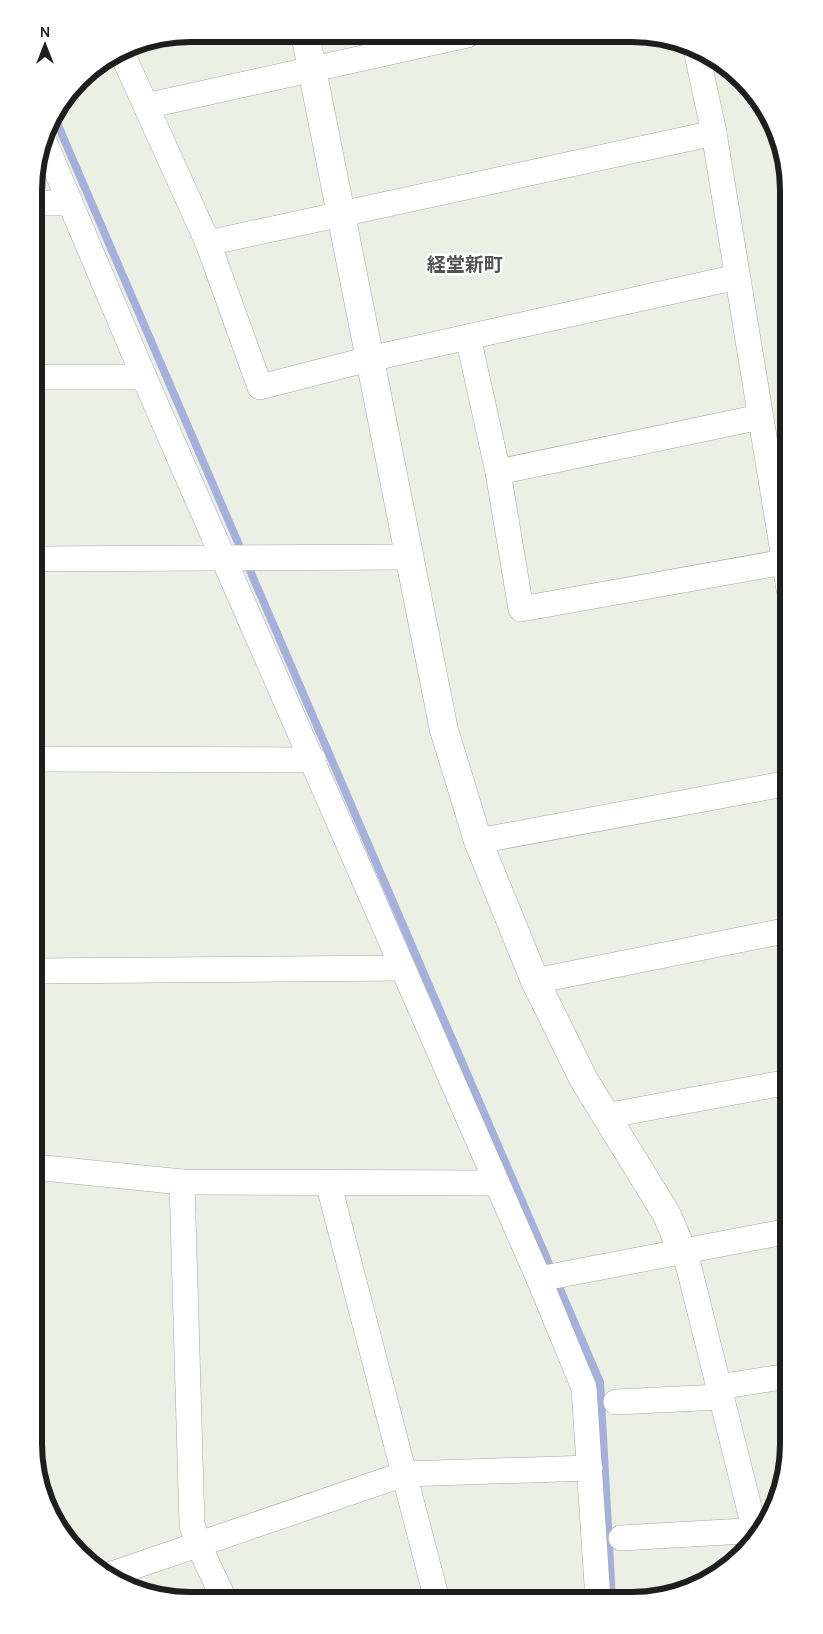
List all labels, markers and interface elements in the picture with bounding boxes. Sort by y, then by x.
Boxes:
north arrow [20,20,70,70]
text: N [40,22,50,41]
district label: 経堂新町 [427,251,503,277]

